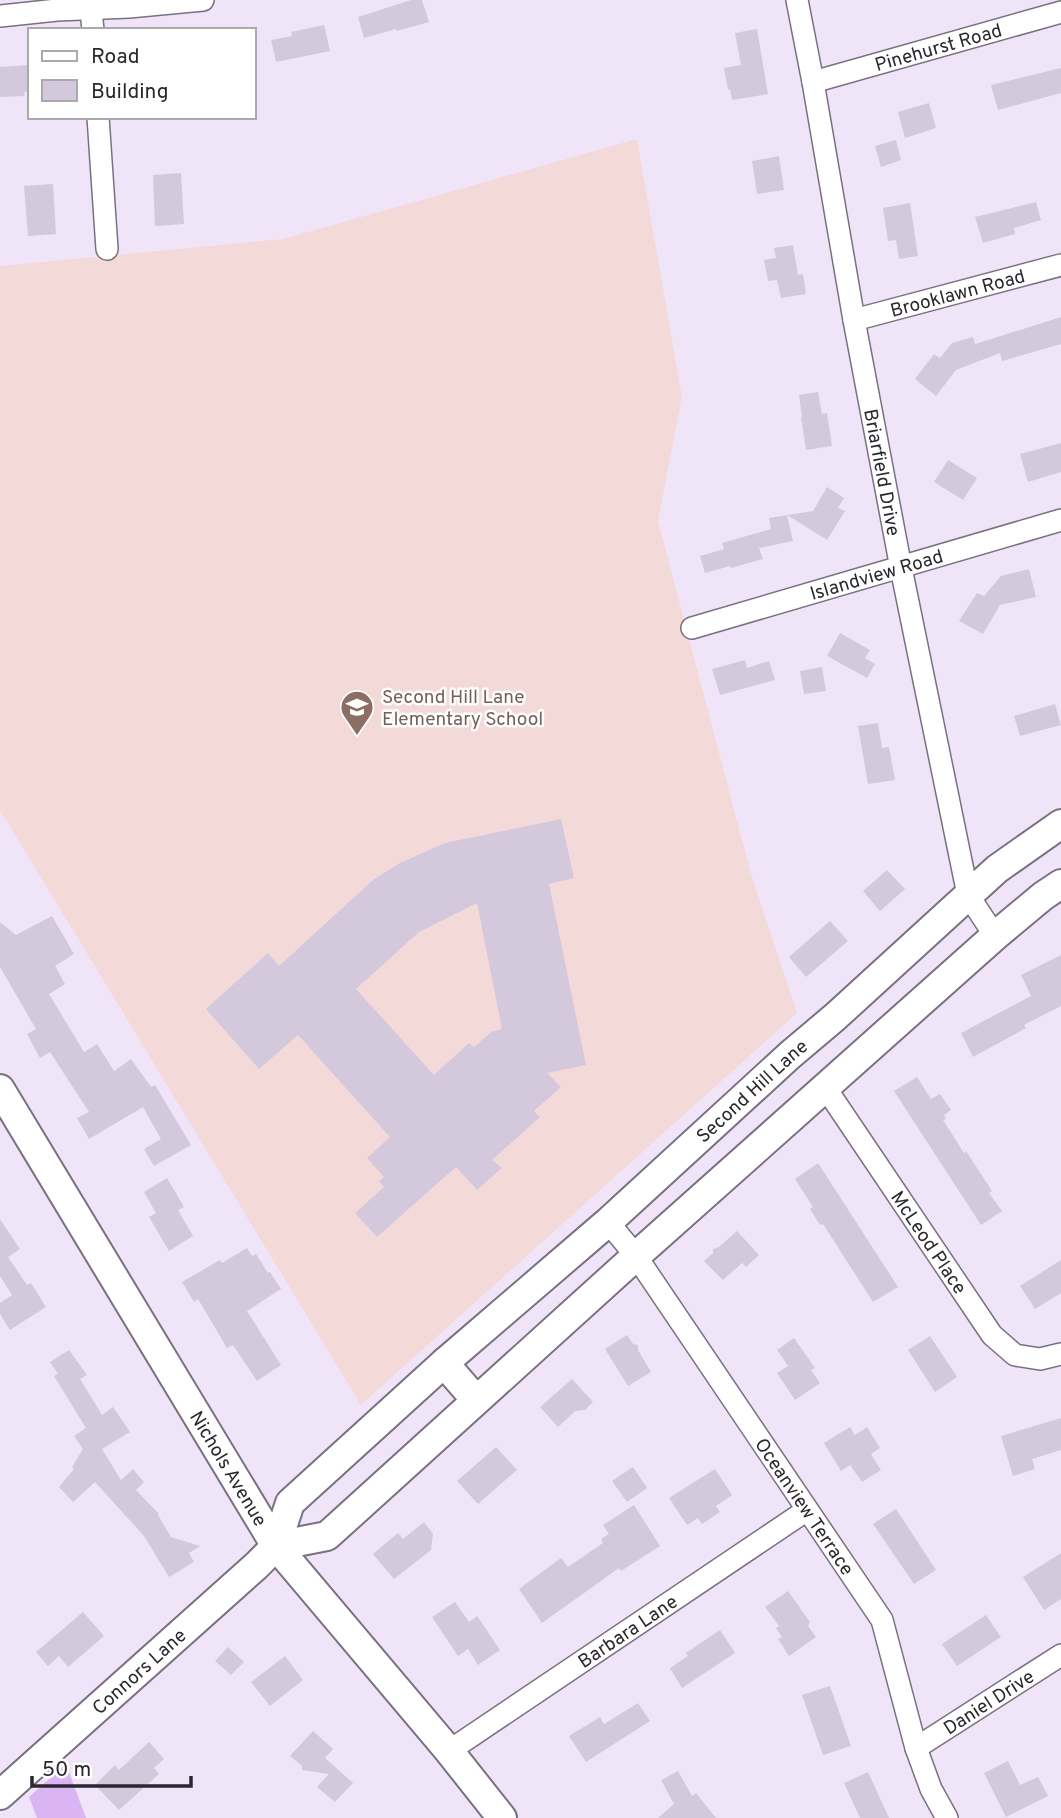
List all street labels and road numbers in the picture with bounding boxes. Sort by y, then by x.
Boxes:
street label: Pinehurst Road [872,19,1005,78]
street label: Brooklawn Road [888,265,1028,324]
street label: Briarfield Drive [857,407,905,538]
street label: Islandview Road [807,545,946,607]
street label: Second Hill Lane [692,1035,813,1149]
street label: McLeod Place [885,1187,971,1299]
street label: Nichols Avenue [183,1407,271,1531]
street label: Oceanview Terrace [749,1434,858,1581]
street label: Barbara Lane [574,1591,683,1675]
street label: Connors Lane [88,1624,192,1721]
street label: Daniel Drive [940,1665,1039,1741]

